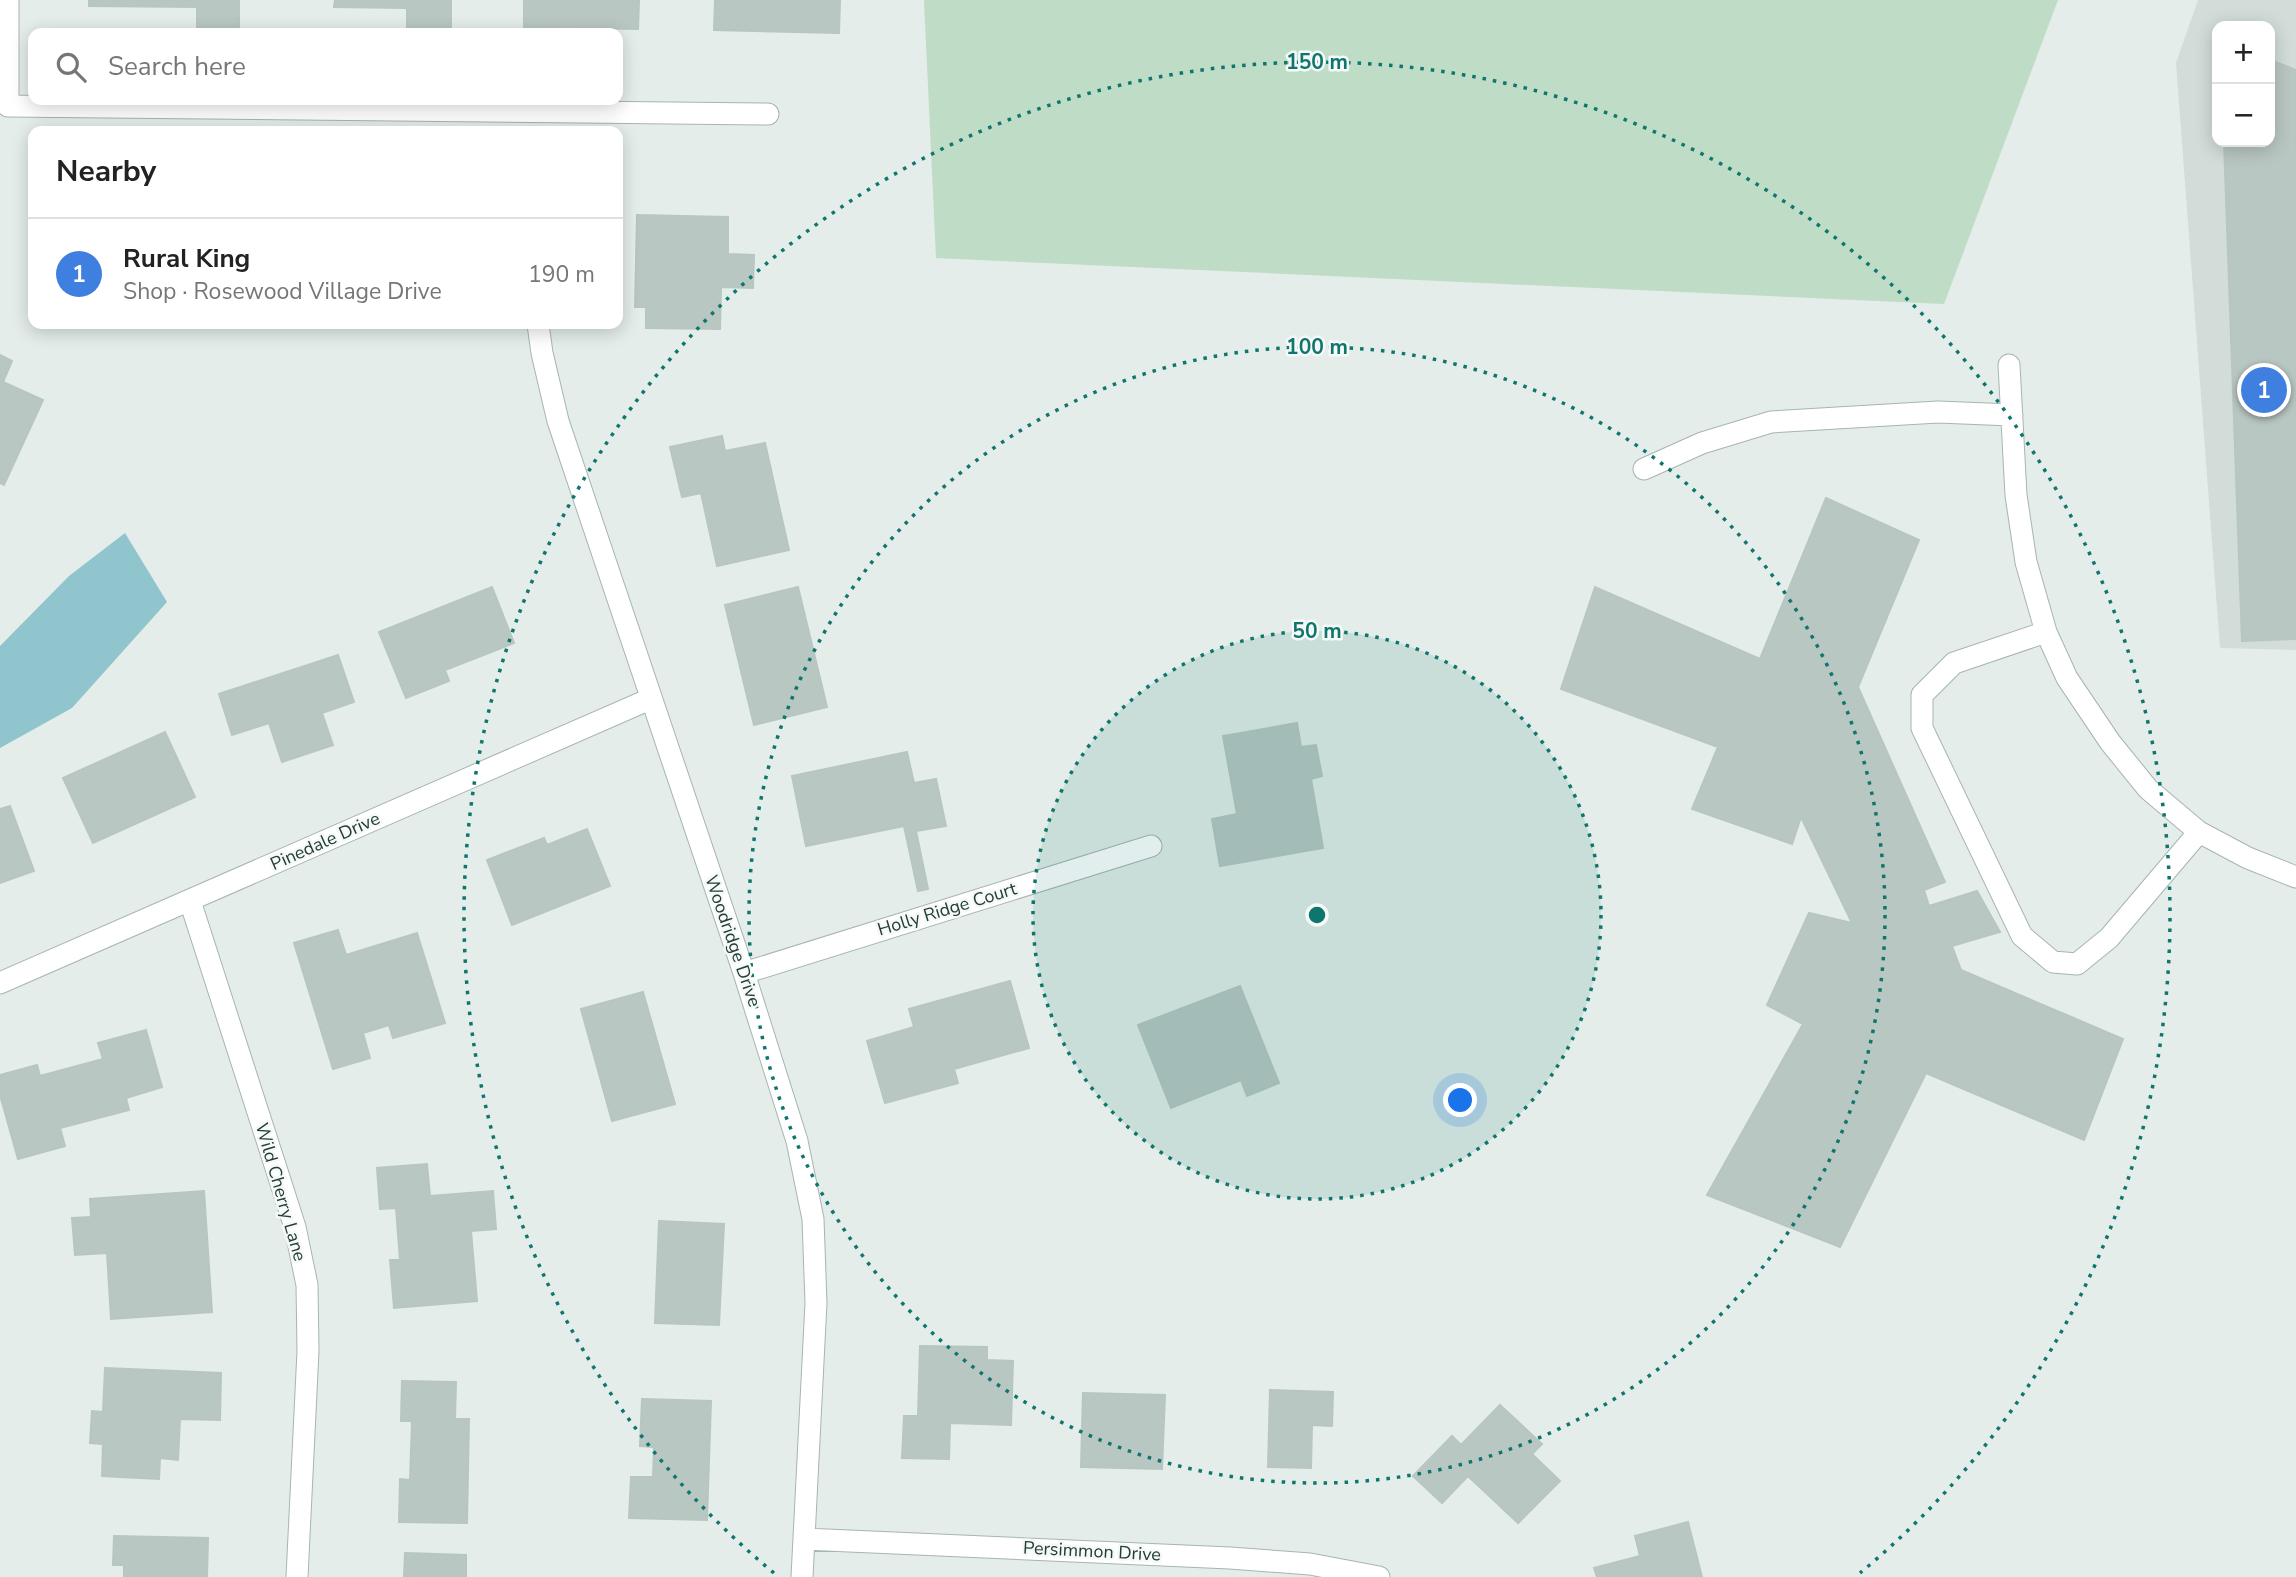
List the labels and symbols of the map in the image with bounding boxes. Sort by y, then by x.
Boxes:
text: 150 m [1286,48,1348,76]
text: 100 m [1286,333,1348,361]
pin: 1 [2241,364,2287,416]
text: 50 m [1292,617,1342,645]
street label: Pinedale Drive [266,806,384,876]
street label: Woodridge Drive [699,872,767,1010]
street label: Holly Ridge Court [874,876,1020,942]
centre of rings [1305,903,1329,927]
your location [1443,1083,1477,1117]
street label: Wild Cherry Lane [250,1120,312,1264]
street label: Persimmon Drive [1022,1535,1162,1567]

